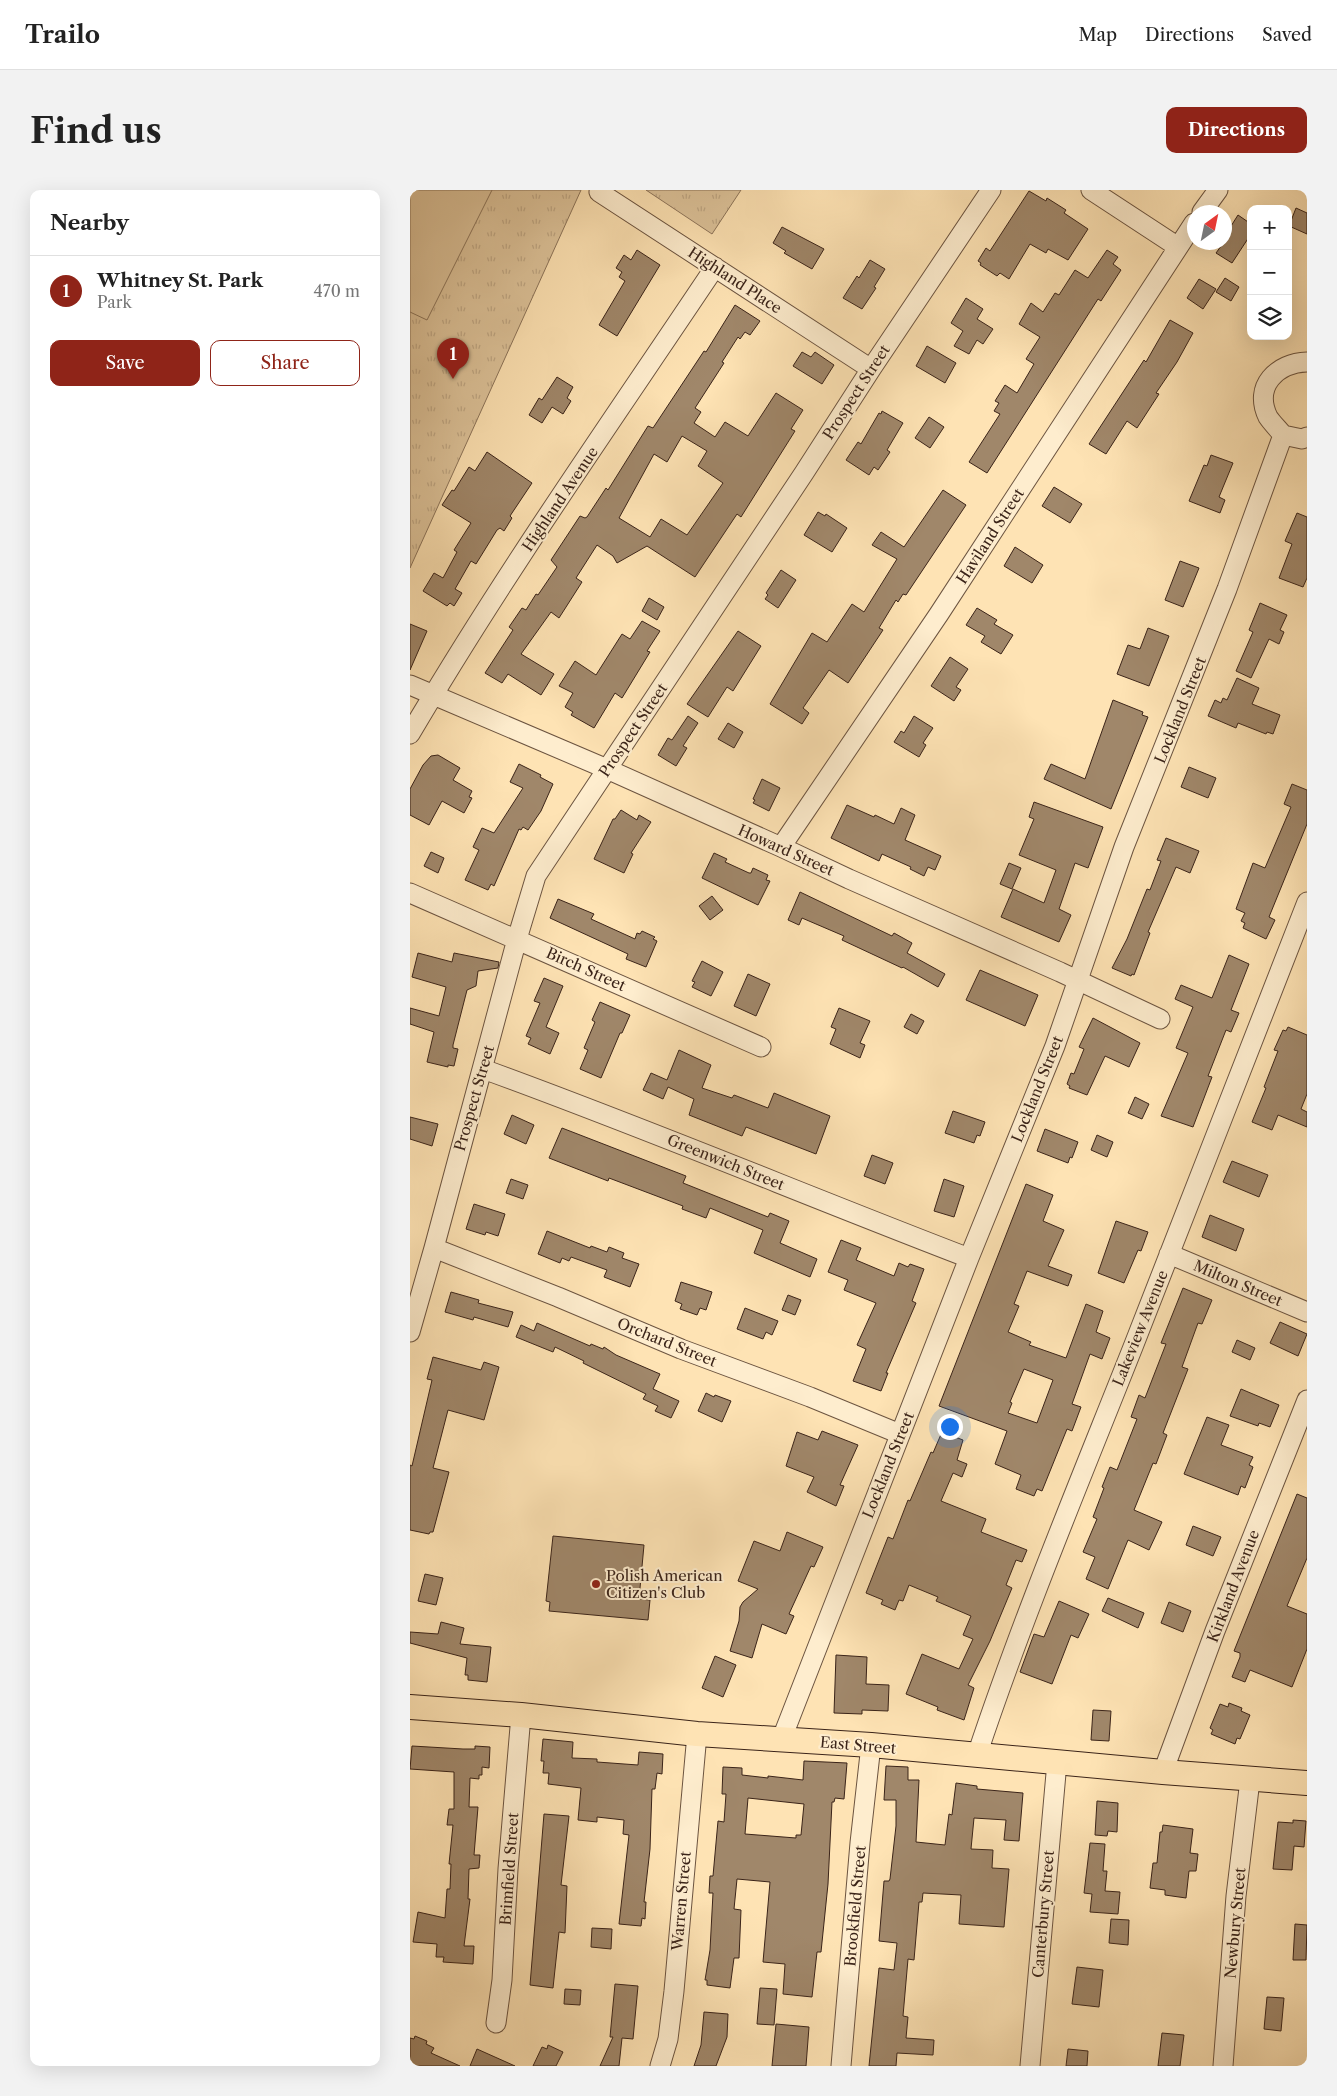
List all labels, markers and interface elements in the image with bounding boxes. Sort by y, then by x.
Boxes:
text: Trailo [25,20,100,49]
text: Map [1078,24,1117,46]
text: Directions [1145,24,1234,46]
text: Saved [1262,24,1312,46]
button: Directions [1166,107,1307,153]
text: Find us [30,109,162,152]
north arrow [1187,205,1232,250]
map controls [1247,205,1292,340]
button: + [1247,205,1292,250]
text: Nearby [50,210,129,235]
street label: Highland Place [684,243,786,317]
button: − [1247,250,1292,295]
text: Whitney St. Park [97,269,263,292]
text: 1 [62,281,70,301]
text: 470 m [314,281,360,301]
text: Park [97,292,132,312]
button: layers [1247,295,1292,340]
pin: 1 [437,338,469,379]
button: Save [50,340,200,386]
button: Share [210,340,360,386]
street label: Prospect Street [818,341,894,443]
street label: Highland Avenue [518,443,602,555]
street label: Haviland Street [952,484,1028,587]
street label: Lockland Street [1150,653,1210,766]
street label: Prospect Street [595,679,672,781]
street label: Howard Street [735,820,838,880]
street label: Birch Street [543,943,629,995]
street label: Lockland Street [1007,1032,1067,1145]
street label: Prospect Street [450,1042,498,1153]
street label: Greenwich Street [665,1130,788,1194]
street label: Milton Street [1191,1256,1286,1310]
street label: Lakeview Avenue [1108,1267,1172,1389]
street label: Orchard Street [615,1313,720,1371]
street label: Lockland Street [858,1408,918,1521]
your location [937,1414,963,1440]
street label: Kirkland Avenue [1203,1527,1263,1645]
place label: Polish American Citizen's Club [606,1566,723,1602]
marker: Polish American Citizen's Club [590,1578,602,1590]
street label: East Street [819,1732,898,1758]
street label: Brimfield Street [496,1811,522,1926]
street label: Brookfield Street [840,1844,870,1967]
street label: Canterbury Street [1028,1849,1058,1979]
street label: Warren Street [667,1850,695,1953]
street label: Newbury Street [1221,1866,1249,1979]

